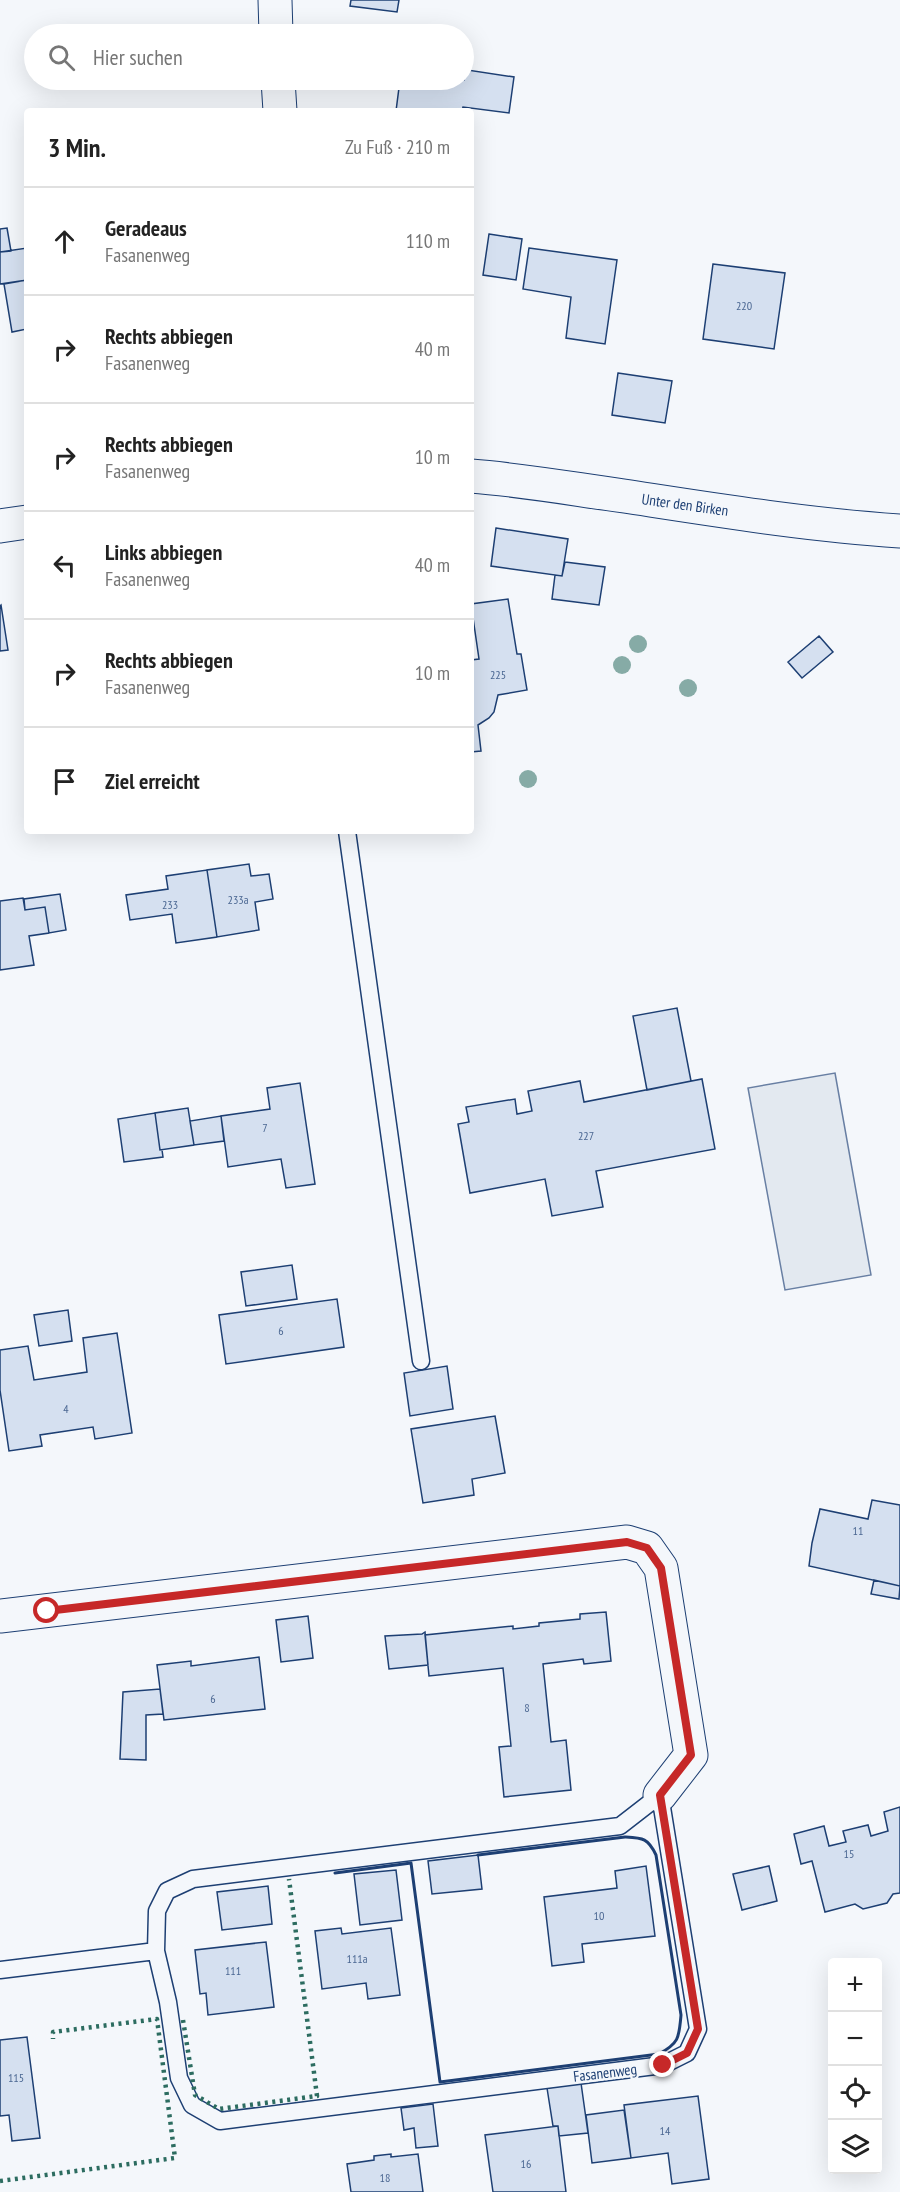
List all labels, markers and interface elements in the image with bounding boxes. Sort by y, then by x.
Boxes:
search box [24,24,474,90]
icon: search [45,41,78,74]
text: Hier suchen [93,43,183,71]
text: 3 Min. [48,131,106,164]
text: Zu Fuß · 210 m [345,134,450,160]
text: Geradeaus [105,214,187,242]
icon: ahead [48,225,81,258]
text: 110 m [406,228,450,254]
text: Fasanenweg [105,242,190,268]
house number: 220 [736,298,752,313]
text: Rechts abbiegen [105,322,233,350]
icon: right [48,333,81,366]
text: 40 m [415,336,450,362]
text: Fasanenweg [105,350,190,376]
text: Rechts abbiegen [105,430,233,458]
icon: right [48,441,81,474]
text: 10 m [415,444,450,470]
text: Fasanenweg [105,458,190,484]
street label: Unter den Birken [641,489,730,520]
text: Links abbiegen [105,538,222,566]
icon: left [48,549,81,582]
text: 40 m [415,552,450,578]
text: Fasanenweg [105,566,190,592]
text: Rechts abbiegen [105,646,233,674]
icon: right [48,657,81,690]
text: 10 m [415,660,450,686]
house number: 225 [490,667,506,682]
text: Fasanenweg [105,674,190,700]
icon: arrive [48,765,81,798]
text: Ziel erreicht [105,767,200,795]
house number: 233a [227,892,249,907]
house number: 233 [162,897,178,912]
house number: 7 [262,1120,268,1135]
house number: 227 [578,1128,594,1143]
house number: 6 [278,1323,284,1338]
house number: 4 [63,1401,69,1416]
house number: 11 [853,1523,863,1538]
route start [33,1597,59,1623]
house number: 6 [210,1691,216,1706]
house number: 8 [524,1700,530,1715]
house number: 15 [844,1846,854,1861]
house number: 10 [594,1908,604,1923]
house number: 111a [346,1951,368,1966]
map controls [828,1958,882,2174]
button: + [828,1958,882,2012]
house number: 111 [225,1963,241,1978]
button: − [828,2012,882,2066]
route end [649,2051,675,2077]
street label: Fasanenweg [572,2059,638,2086]
button: locate [828,2066,882,2120]
house number: 115 [8,2070,24,2085]
button: layers [828,2120,882,2174]
house number: 14 [660,2123,671,2138]
house number: 16 [521,2156,531,2171]
house number: 18 [380,2170,390,2185]

